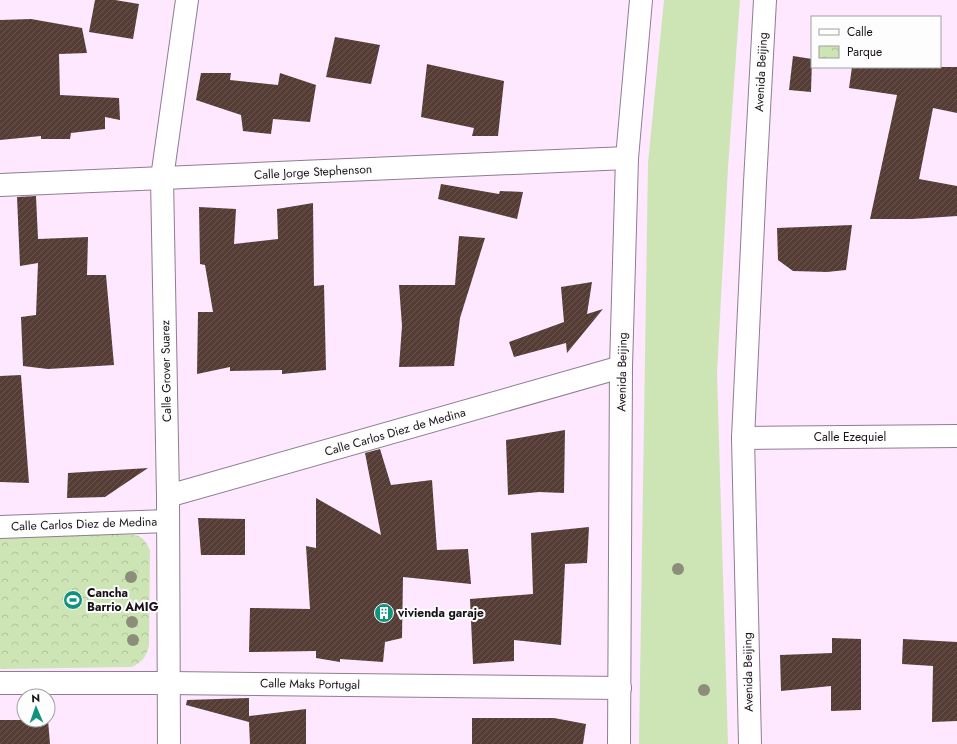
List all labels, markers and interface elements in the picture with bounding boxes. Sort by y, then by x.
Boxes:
legend [811,16,941,68]
text: Calle [847,23,873,41]
street label: Avenida Beijing [750,32,772,112]
text: Parque [847,43,882,61]
street label: Calle Jorge Stephenson [253,160,373,184]
street label: Calle Grover Suarez [156,319,176,422]
street label: Avenida Beijing [612,332,632,412]
street label: Calle Carlos Diez de Medina [322,403,468,461]
street label: Calle Ezequiel [814,428,886,446]
street label: Calle Carlos Diez de Medina [11,512,158,536]
place label: Cancha Barrio AMIG [87,584,159,616]
sports icon: Cancha Barrio AMIG [62,589,84,611]
building icon: vivienda garaje [373,602,395,624]
place label: vivienda garaje [397,604,484,622]
street label: Avenida Beijing [738,632,758,712]
street label: Calle Maks Portugal [260,674,360,694]
north arrow [16,688,56,728]
text: N [31,690,40,706]

